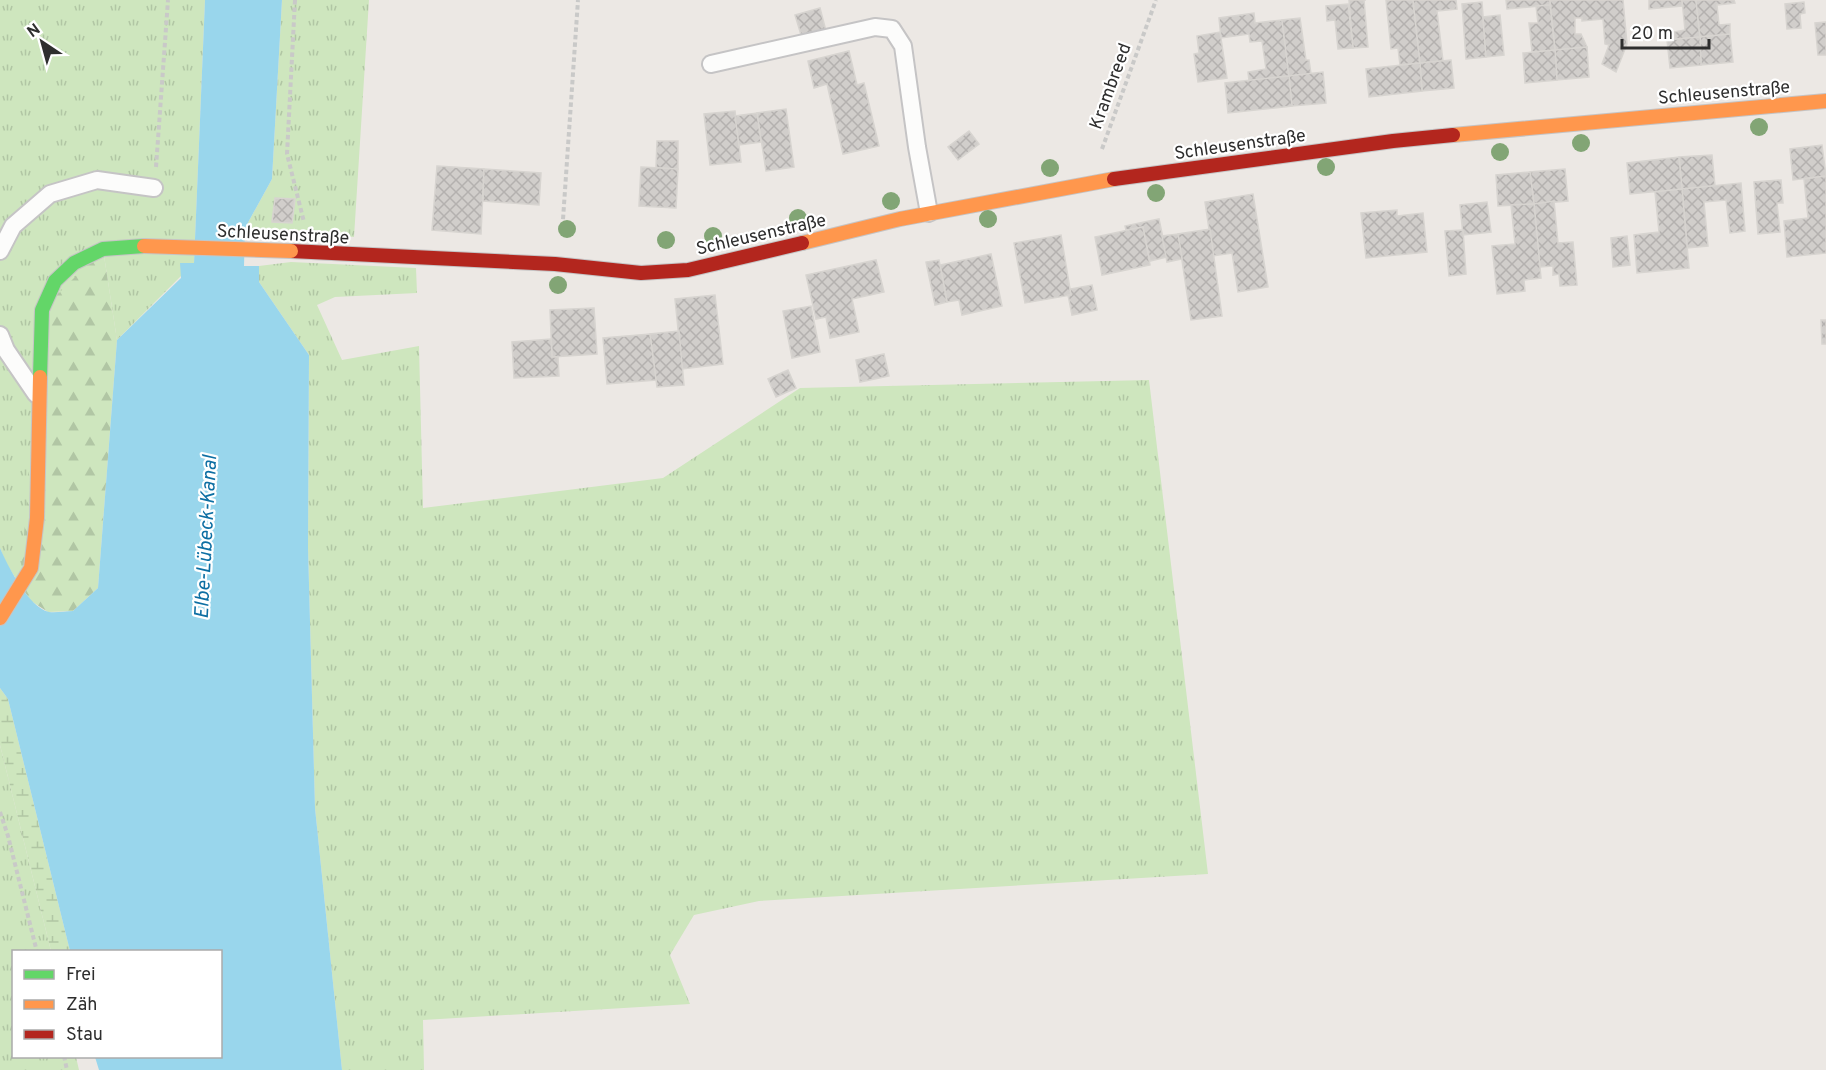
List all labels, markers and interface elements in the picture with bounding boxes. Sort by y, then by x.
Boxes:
north arrow [12,12,72,72]
scale bar [1622,12,1709,50]
text: N [24,20,45,43]
text: 20 m [1631,23,1673,46]
street label: Krambreed [1085,40,1138,133]
street label: Schleusenstraße [1657,76,1791,111]
street label: Schleusenstraße [1173,125,1307,166]
street label: Schleusenstraße [694,209,828,262]
street label: Schleusenstraße [216,221,350,250]
water label: Elbe-Lübeck-Kanal [190,454,224,620]
legend [12,950,222,1058]
text: Frei [66,964,96,987]
text: Zäh [66,994,97,1017]
text: Stau [66,1024,103,1047]

